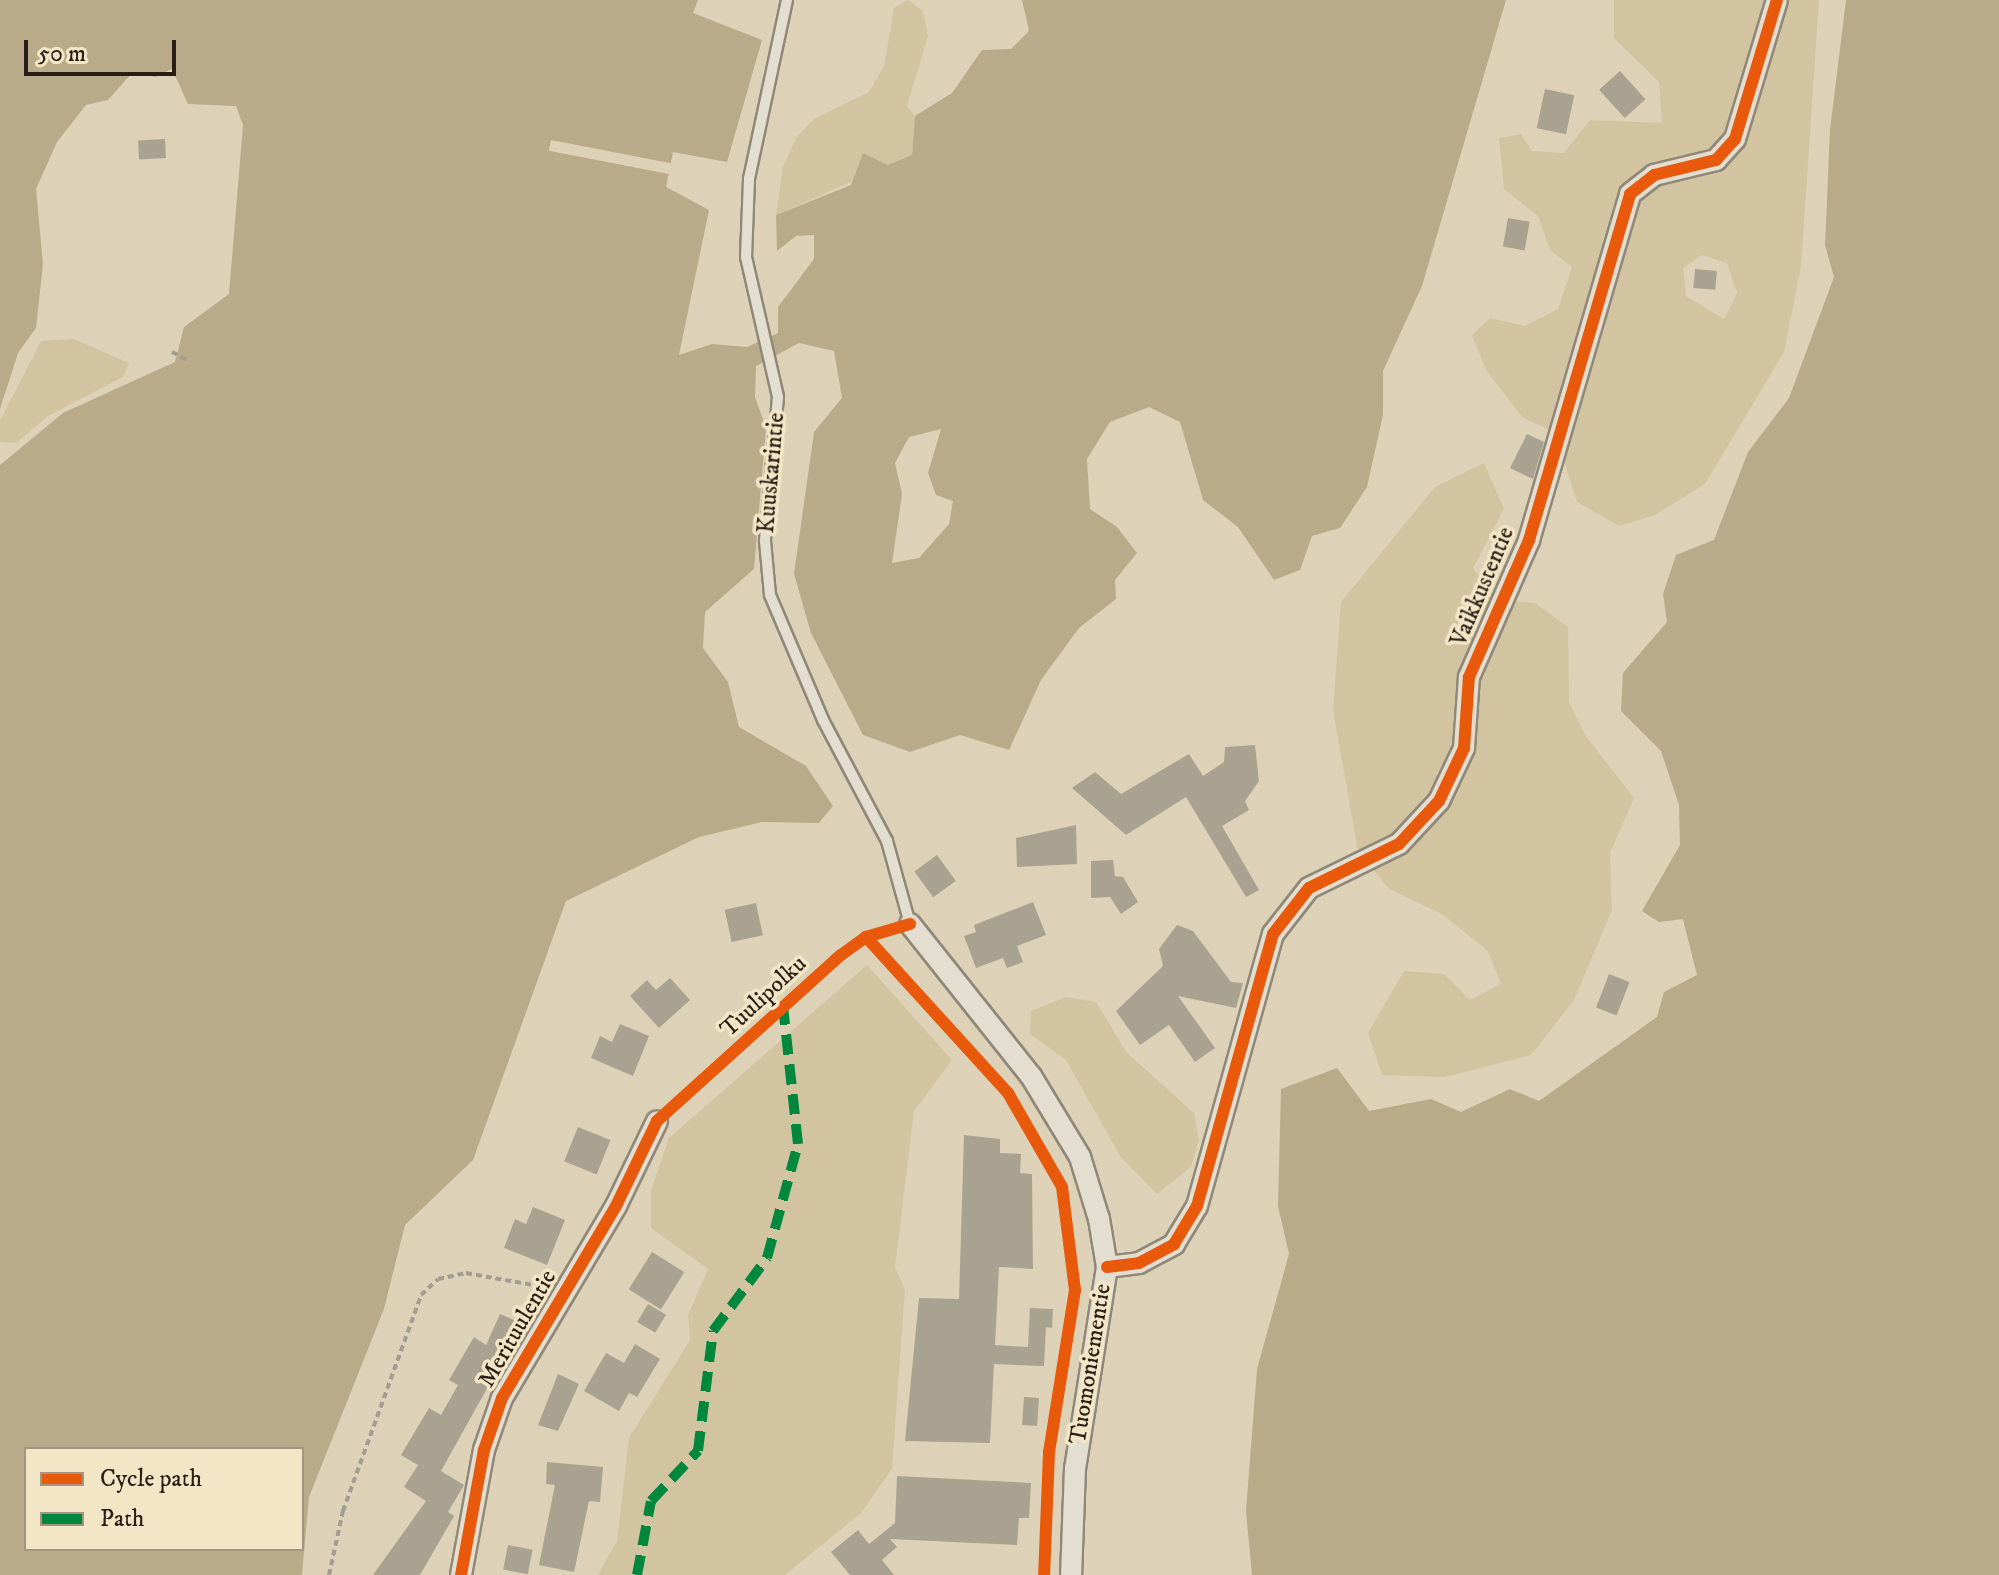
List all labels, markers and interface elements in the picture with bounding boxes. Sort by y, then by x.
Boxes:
scale bar [28,24,180,74]
text: 50 m [38,39,86,69]
street label: Kuuskarintie [752,411,792,535]
street label: Vaikkustentie [1445,523,1521,651]
street label: Tuulipolku [715,950,813,1044]
street label: Merituulentie [473,1265,563,1393]
street label: Tuomoniementie [1064,1282,1118,1446]
legend [24,1447,304,1551]
text: Cycle path [100,1464,202,1494]
text: Path [100,1504,144,1534]

